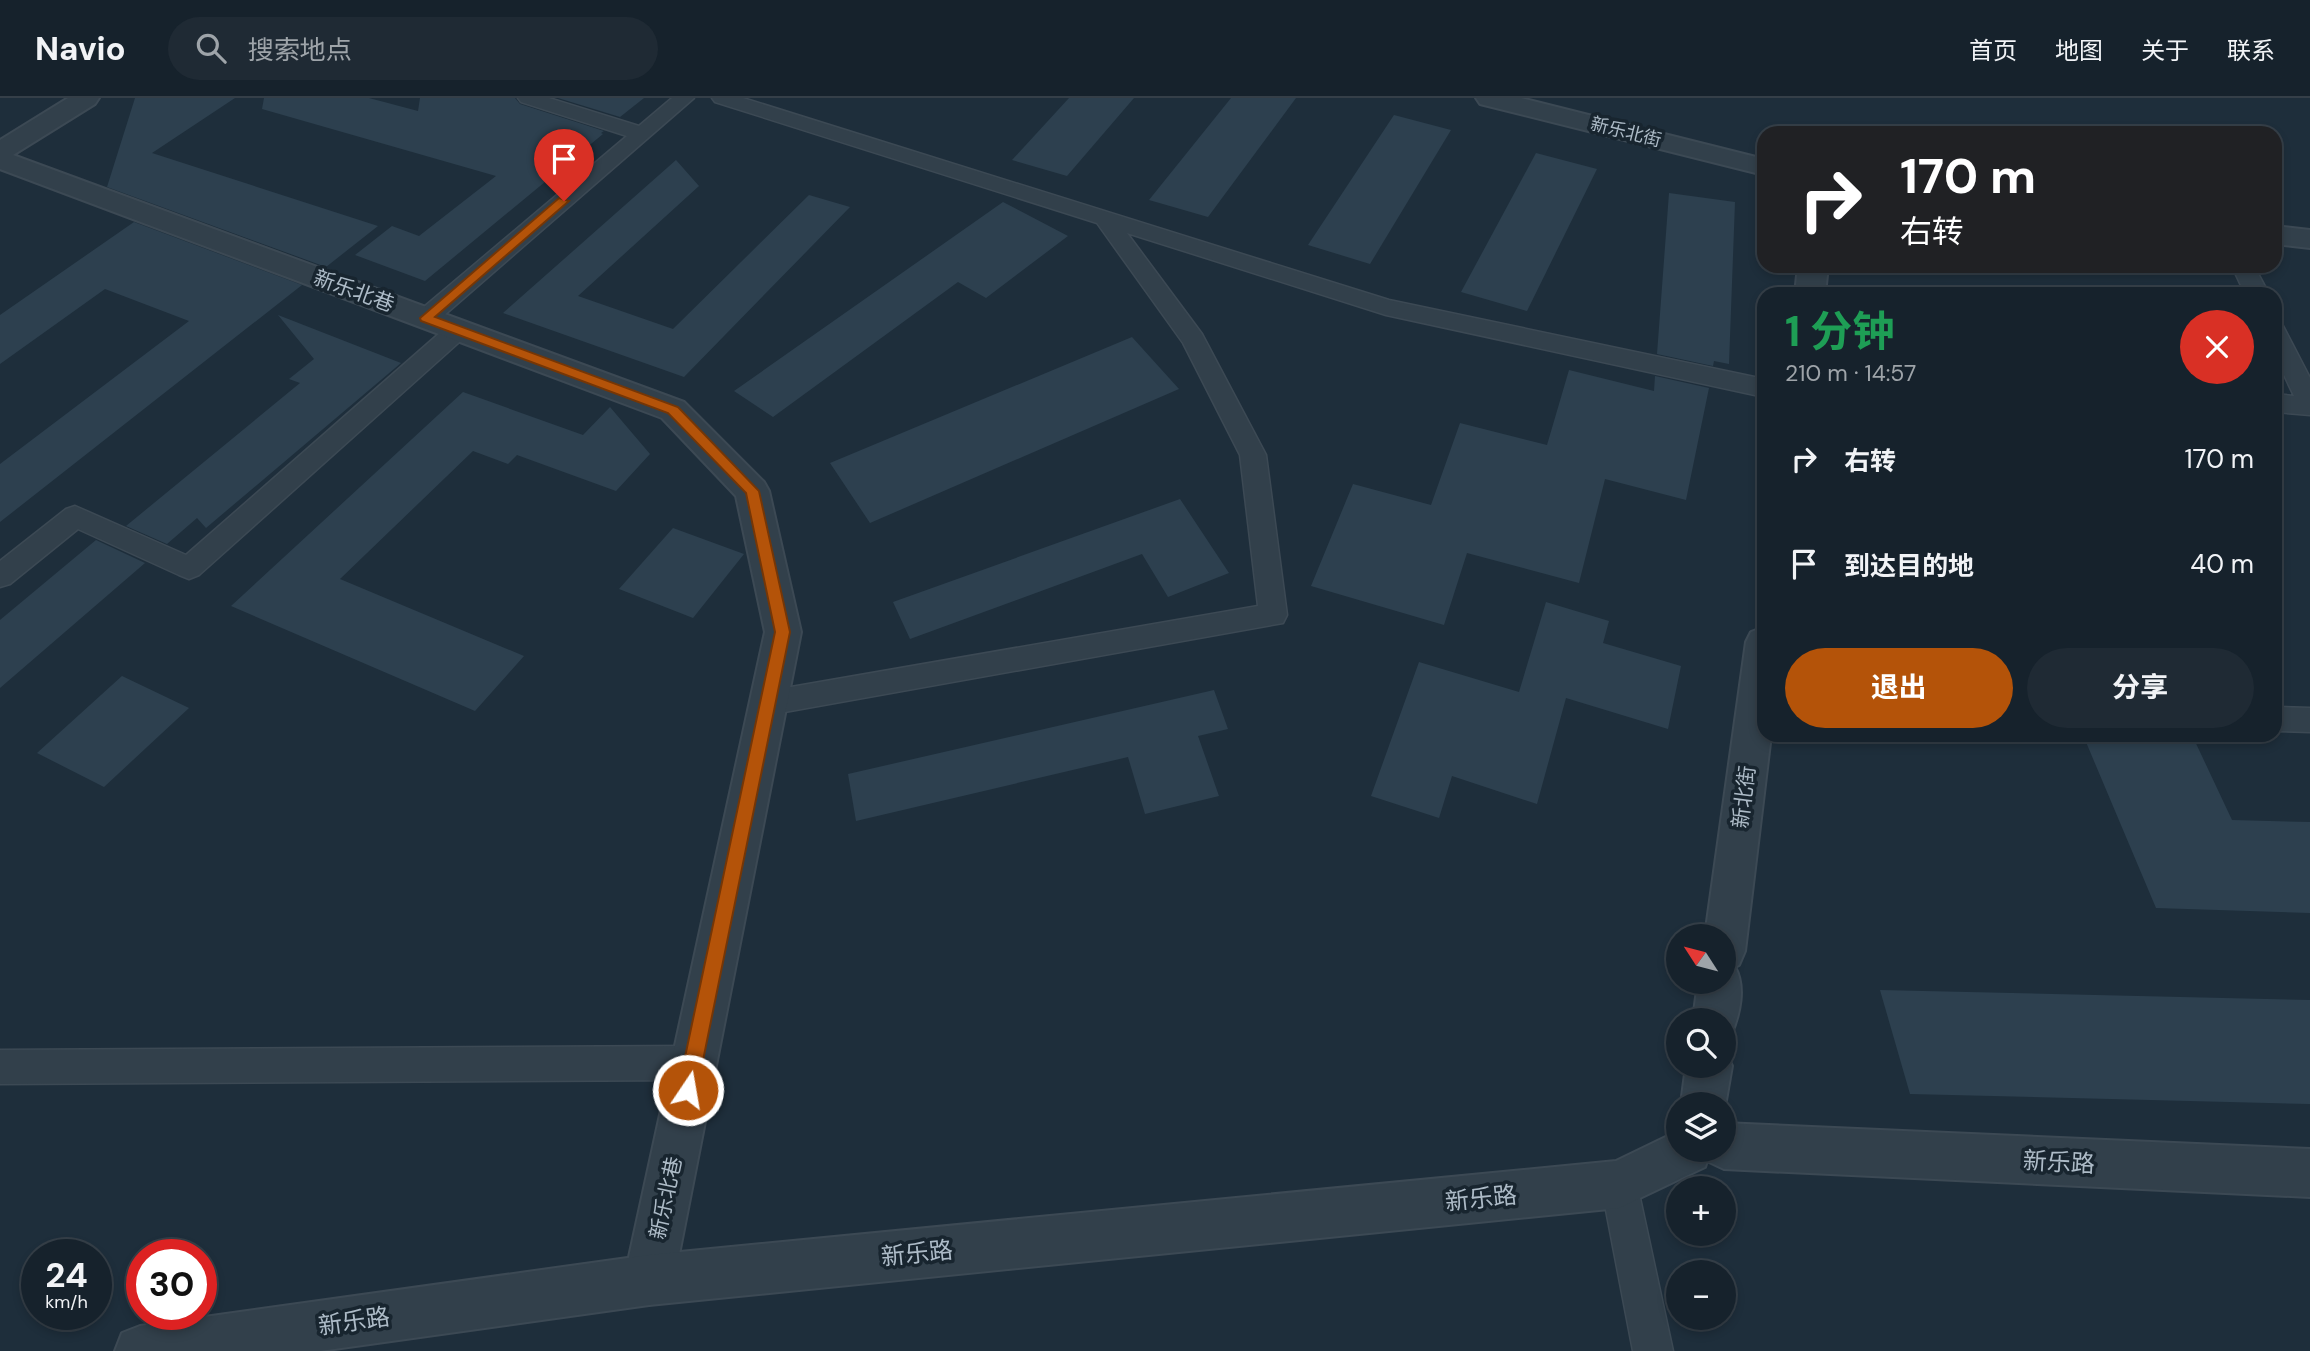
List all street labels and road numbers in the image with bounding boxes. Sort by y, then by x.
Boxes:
street label: 新乐北街 [1588,112,1664,152]
street label: 新乐北巷 [310,263,398,319]
street label: 新北街 [1726,764,1762,830]
street label: 新乐路 [2022,1145,2096,1179]
street label: 新乐北巷 [644,1154,688,1242]
street label: 新乐路 [1444,1179,1518,1217]
street label: 新乐路 [880,1234,954,1272]
street label: 新乐路 [316,1301,392,1341]

